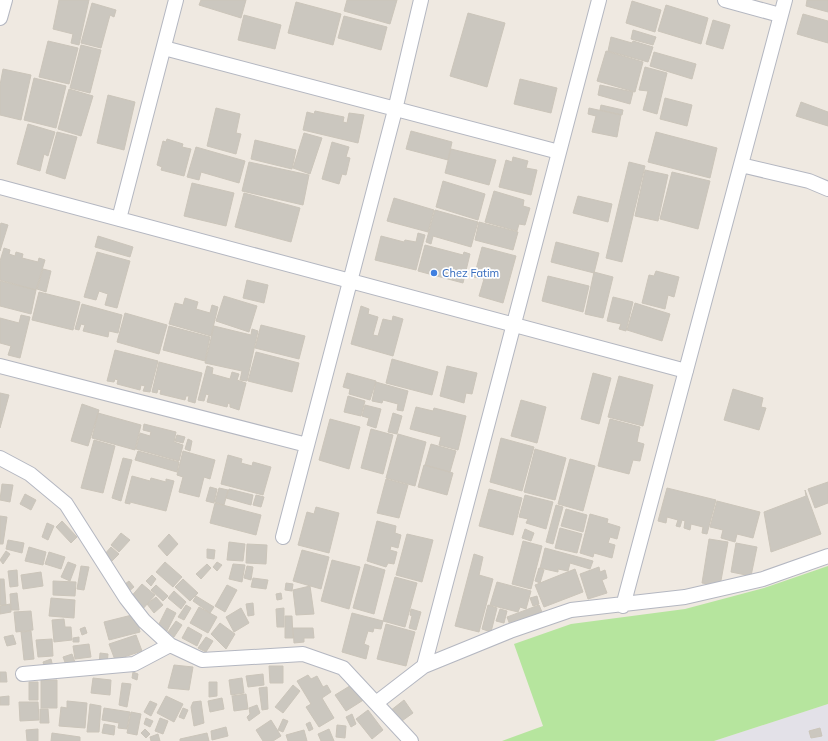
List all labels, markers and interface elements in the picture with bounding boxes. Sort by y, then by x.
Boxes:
place label: Chez Fatim [442,266,499,280]
marker: Chez Fatim [429,268,439,278]

